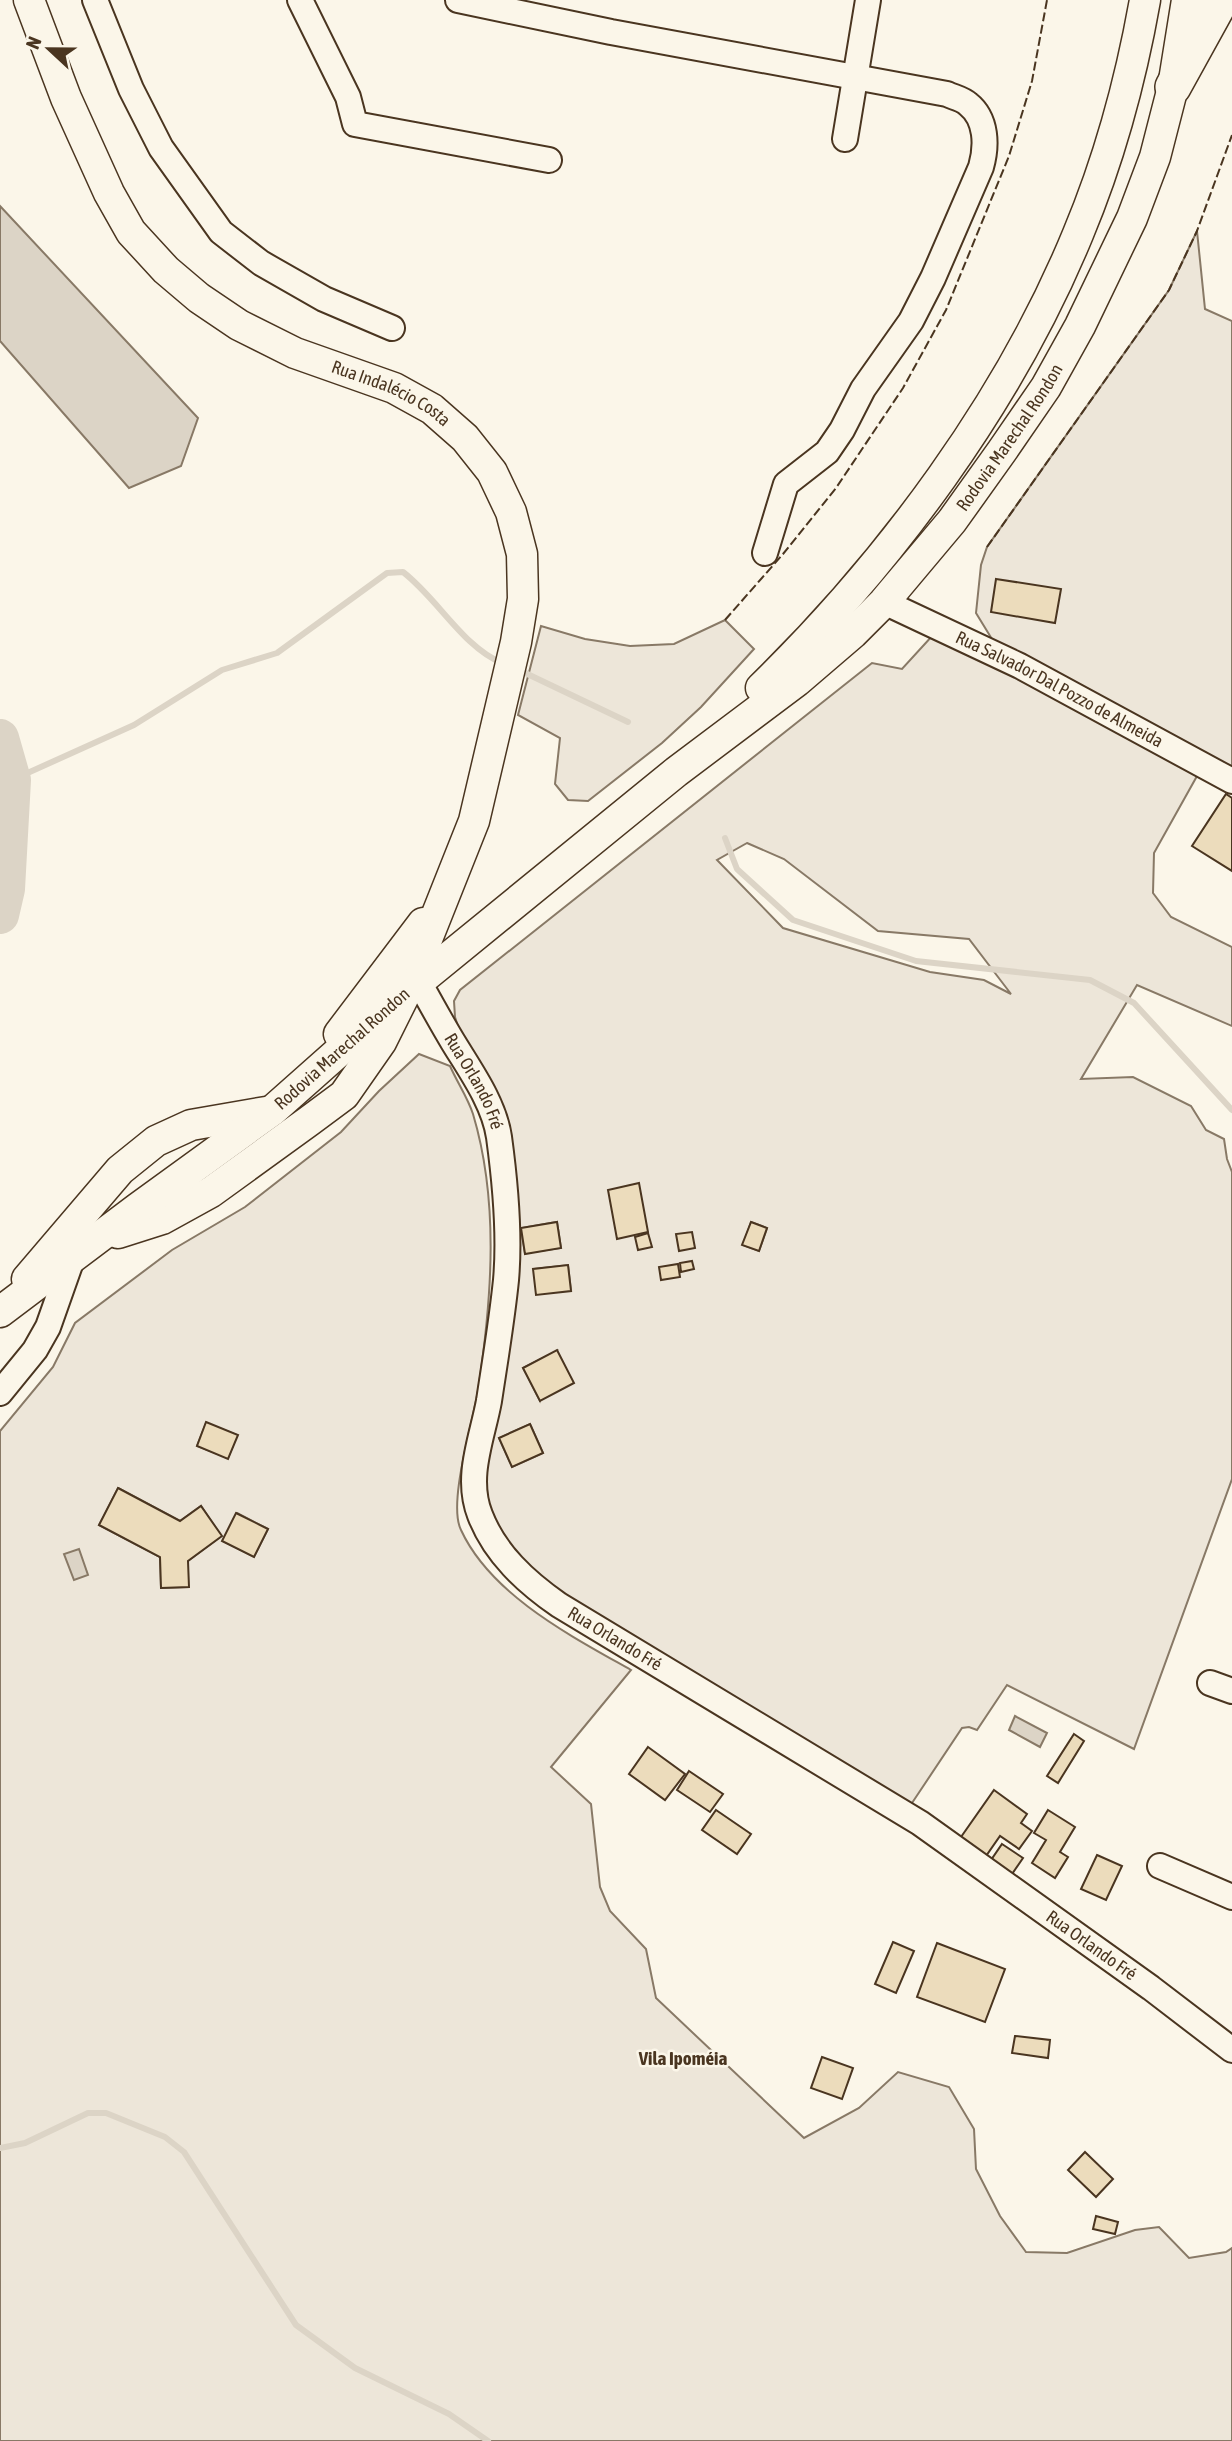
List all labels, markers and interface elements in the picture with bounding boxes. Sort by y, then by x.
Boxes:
north arrow [14,14,84,84]
text: N [21,33,46,52]
street label: Rua Indalécio Costa [329,356,455,430]
street label: Rodovia Marechal Rondon [952,360,1067,515]
street label: Rua Salvador Dal Pozzo de Almeida [953,626,1167,752]
street label: Rodovia Marechal Rondon [270,983,414,1114]
street label: Rua Orlando Fré [440,1029,508,1132]
street label: Rua Orlando Fré [564,1602,666,1675]
street label: Rua Orlando Fré [1042,1906,1141,1984]
district label: Vila Ipoméia [638,2047,727,2069]

